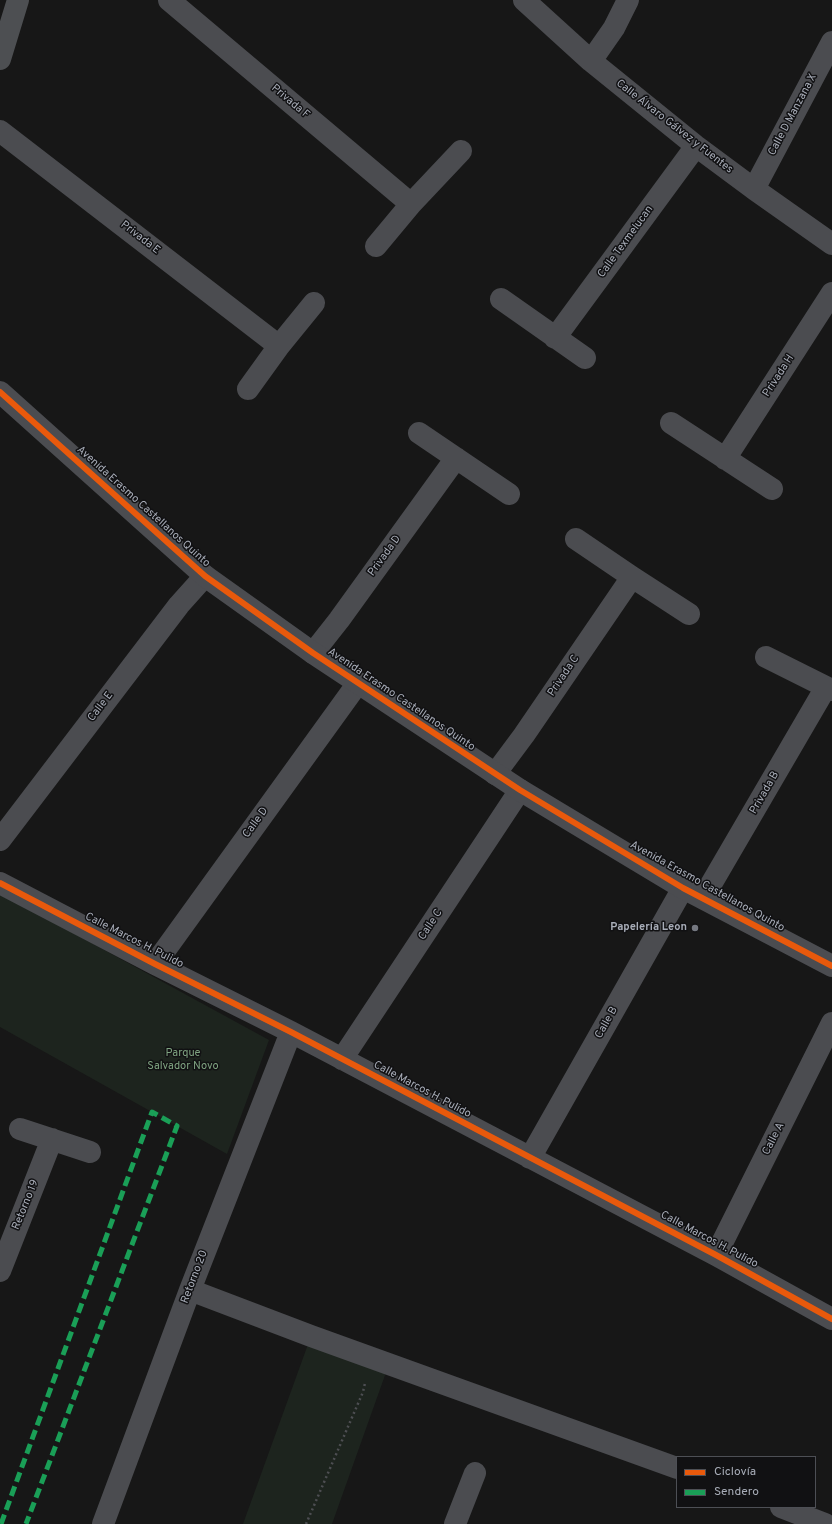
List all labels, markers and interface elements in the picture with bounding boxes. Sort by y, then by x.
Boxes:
street label: Calle D Manzana X [766,72,820,158]
street label: Calle Álvaro Gálvez y Fuentes [613,77,735,177]
street label: Privada F [268,82,312,122]
street label: Calle Texmelucan [595,203,657,281]
street label: Privada E [118,218,162,258]
street label: Privada H [761,352,797,400]
street label: Avenida Erasmo Castellanos Quinto [74,444,212,570]
street label: Privada D [366,533,404,579]
street label: Avenida Erasmo Castellanos Quinto [325,646,477,754]
street label: Privada C [545,653,583,699]
street label: Calle E [86,690,116,724]
street label: Privada B [748,769,782,817]
street label: Calle D [240,805,272,841]
street label: Avenida Erasmo Castellanos Quinto [627,839,787,935]
street label: Calle C [416,907,446,943]
street label: Calle Marcos H. Pulido [83,910,185,972]
place label: Papelería Leon [610,921,687,935]
marker: Papelería Leon [690,923,700,933]
street label: Calle B [593,1005,621,1041]
park label: Parque Salvador Novo [147,1047,219,1073]
street label: Calle Marcos H. Pulido [371,1059,473,1121]
street label: Calle A [760,1121,788,1157]
street label: Retorno 19 [10,1178,42,1232]
street label: Calle Marcos H. Pulido [658,1209,760,1271]
street label: Retorno 20 [179,1248,211,1306]
legend [676,1456,816,1508]
text: Ciclovía [714,1464,756,1480]
text: Sendero [714,1484,759,1500]

